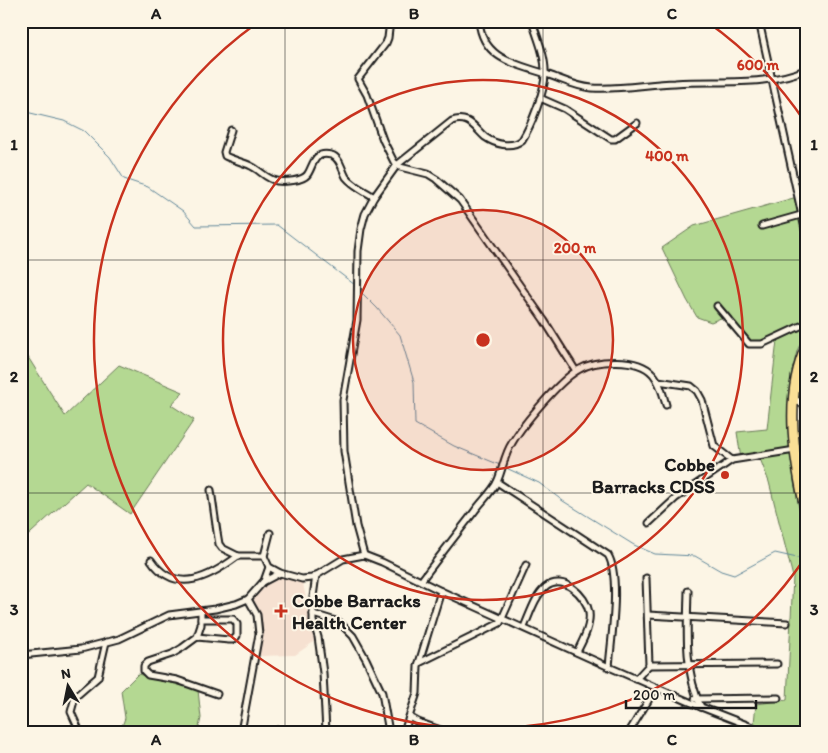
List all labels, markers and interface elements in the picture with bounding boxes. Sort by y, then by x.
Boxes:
text: A [150,4,162,23]
text: B [409,4,420,23]
text: C [667,4,678,23]
text: 600 m [737,56,780,74]
text: 1 [10,135,18,154]
text: 1 [810,135,818,154]
text: 400 m [645,147,689,165]
text: 200 m [554,239,597,257]
centre of rings [474,331,492,349]
text: 2 [10,367,19,386]
text: 2 [810,367,819,386]
place label: Cobbe Barracks CDSS [592,453,715,498]
marker: Cobbe Barracks CDSS [719,469,731,481]
place label: Cobbe Barracks Health Center [292,589,421,634]
text: 3 [10,600,19,619]
text: 3 [810,600,819,619]
marker: Cobbe Barracks Health Center [274,604,288,618]
north arrow [42,660,92,710]
text: N [60,664,72,683]
scale bar [626,678,756,710]
text: 200 m [633,686,676,704]
text: A [150,730,162,749]
text: B [409,730,420,749]
text: C [667,730,678,749]

